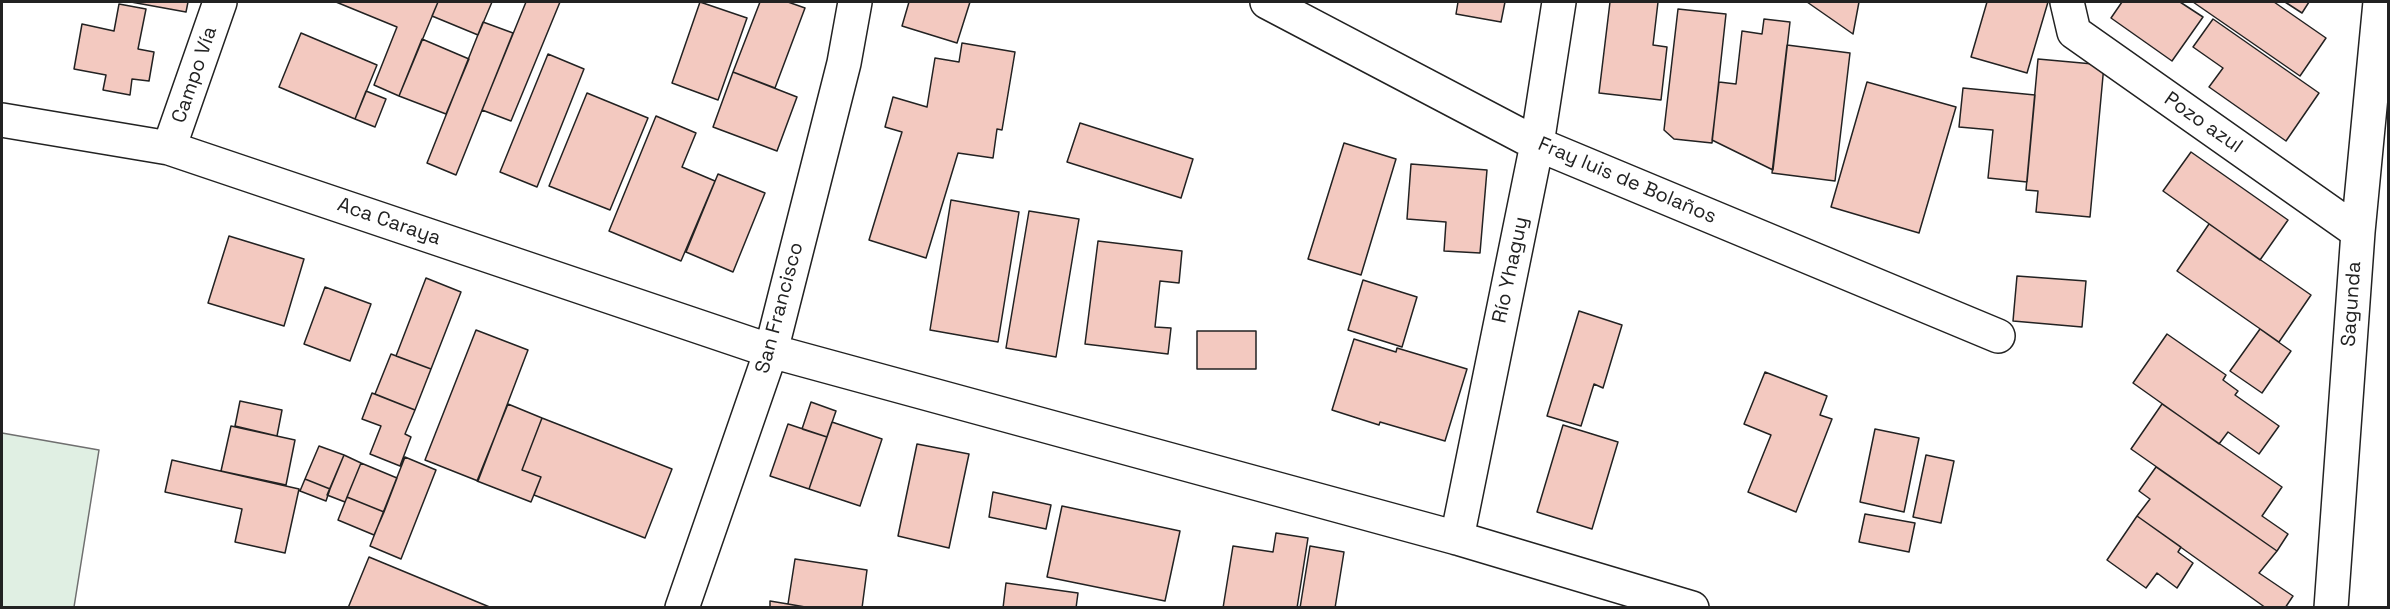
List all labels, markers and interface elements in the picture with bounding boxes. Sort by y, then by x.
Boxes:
street label: Campo Vía [167,23,223,127]
street label: Pozo azul [2159,87,2247,159]
street label: Fray luis de Bolaños [1534,133,1720,229]
street label: Aca Caraya [334,193,444,251]
street label: Río Yhaguy [1488,215,1534,325]
street label: San Francisco [751,240,809,376]
street label: Sagunda [2337,261,2367,347]

